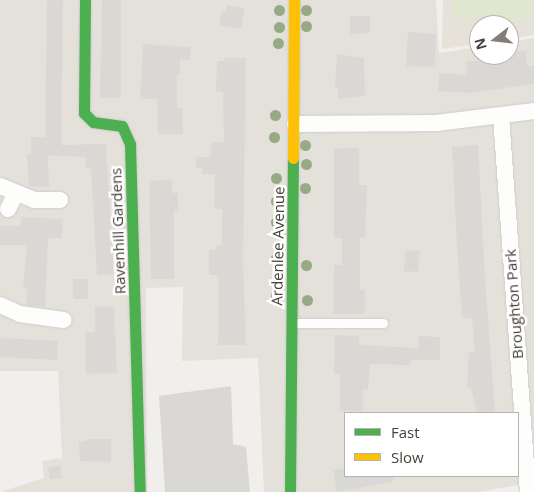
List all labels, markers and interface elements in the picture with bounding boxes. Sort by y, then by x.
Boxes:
north arrow [469,15,519,65]
text: N [469,36,491,52]
street label: Ravenhill Gardens [107,167,129,295]
street label: Ardenlee Avenue [268,186,288,306]
street label: Broughton Park [501,248,527,360]
legend [344,412,519,477]
text: Fast [391,422,420,442]
text: Slow [391,447,424,467]

